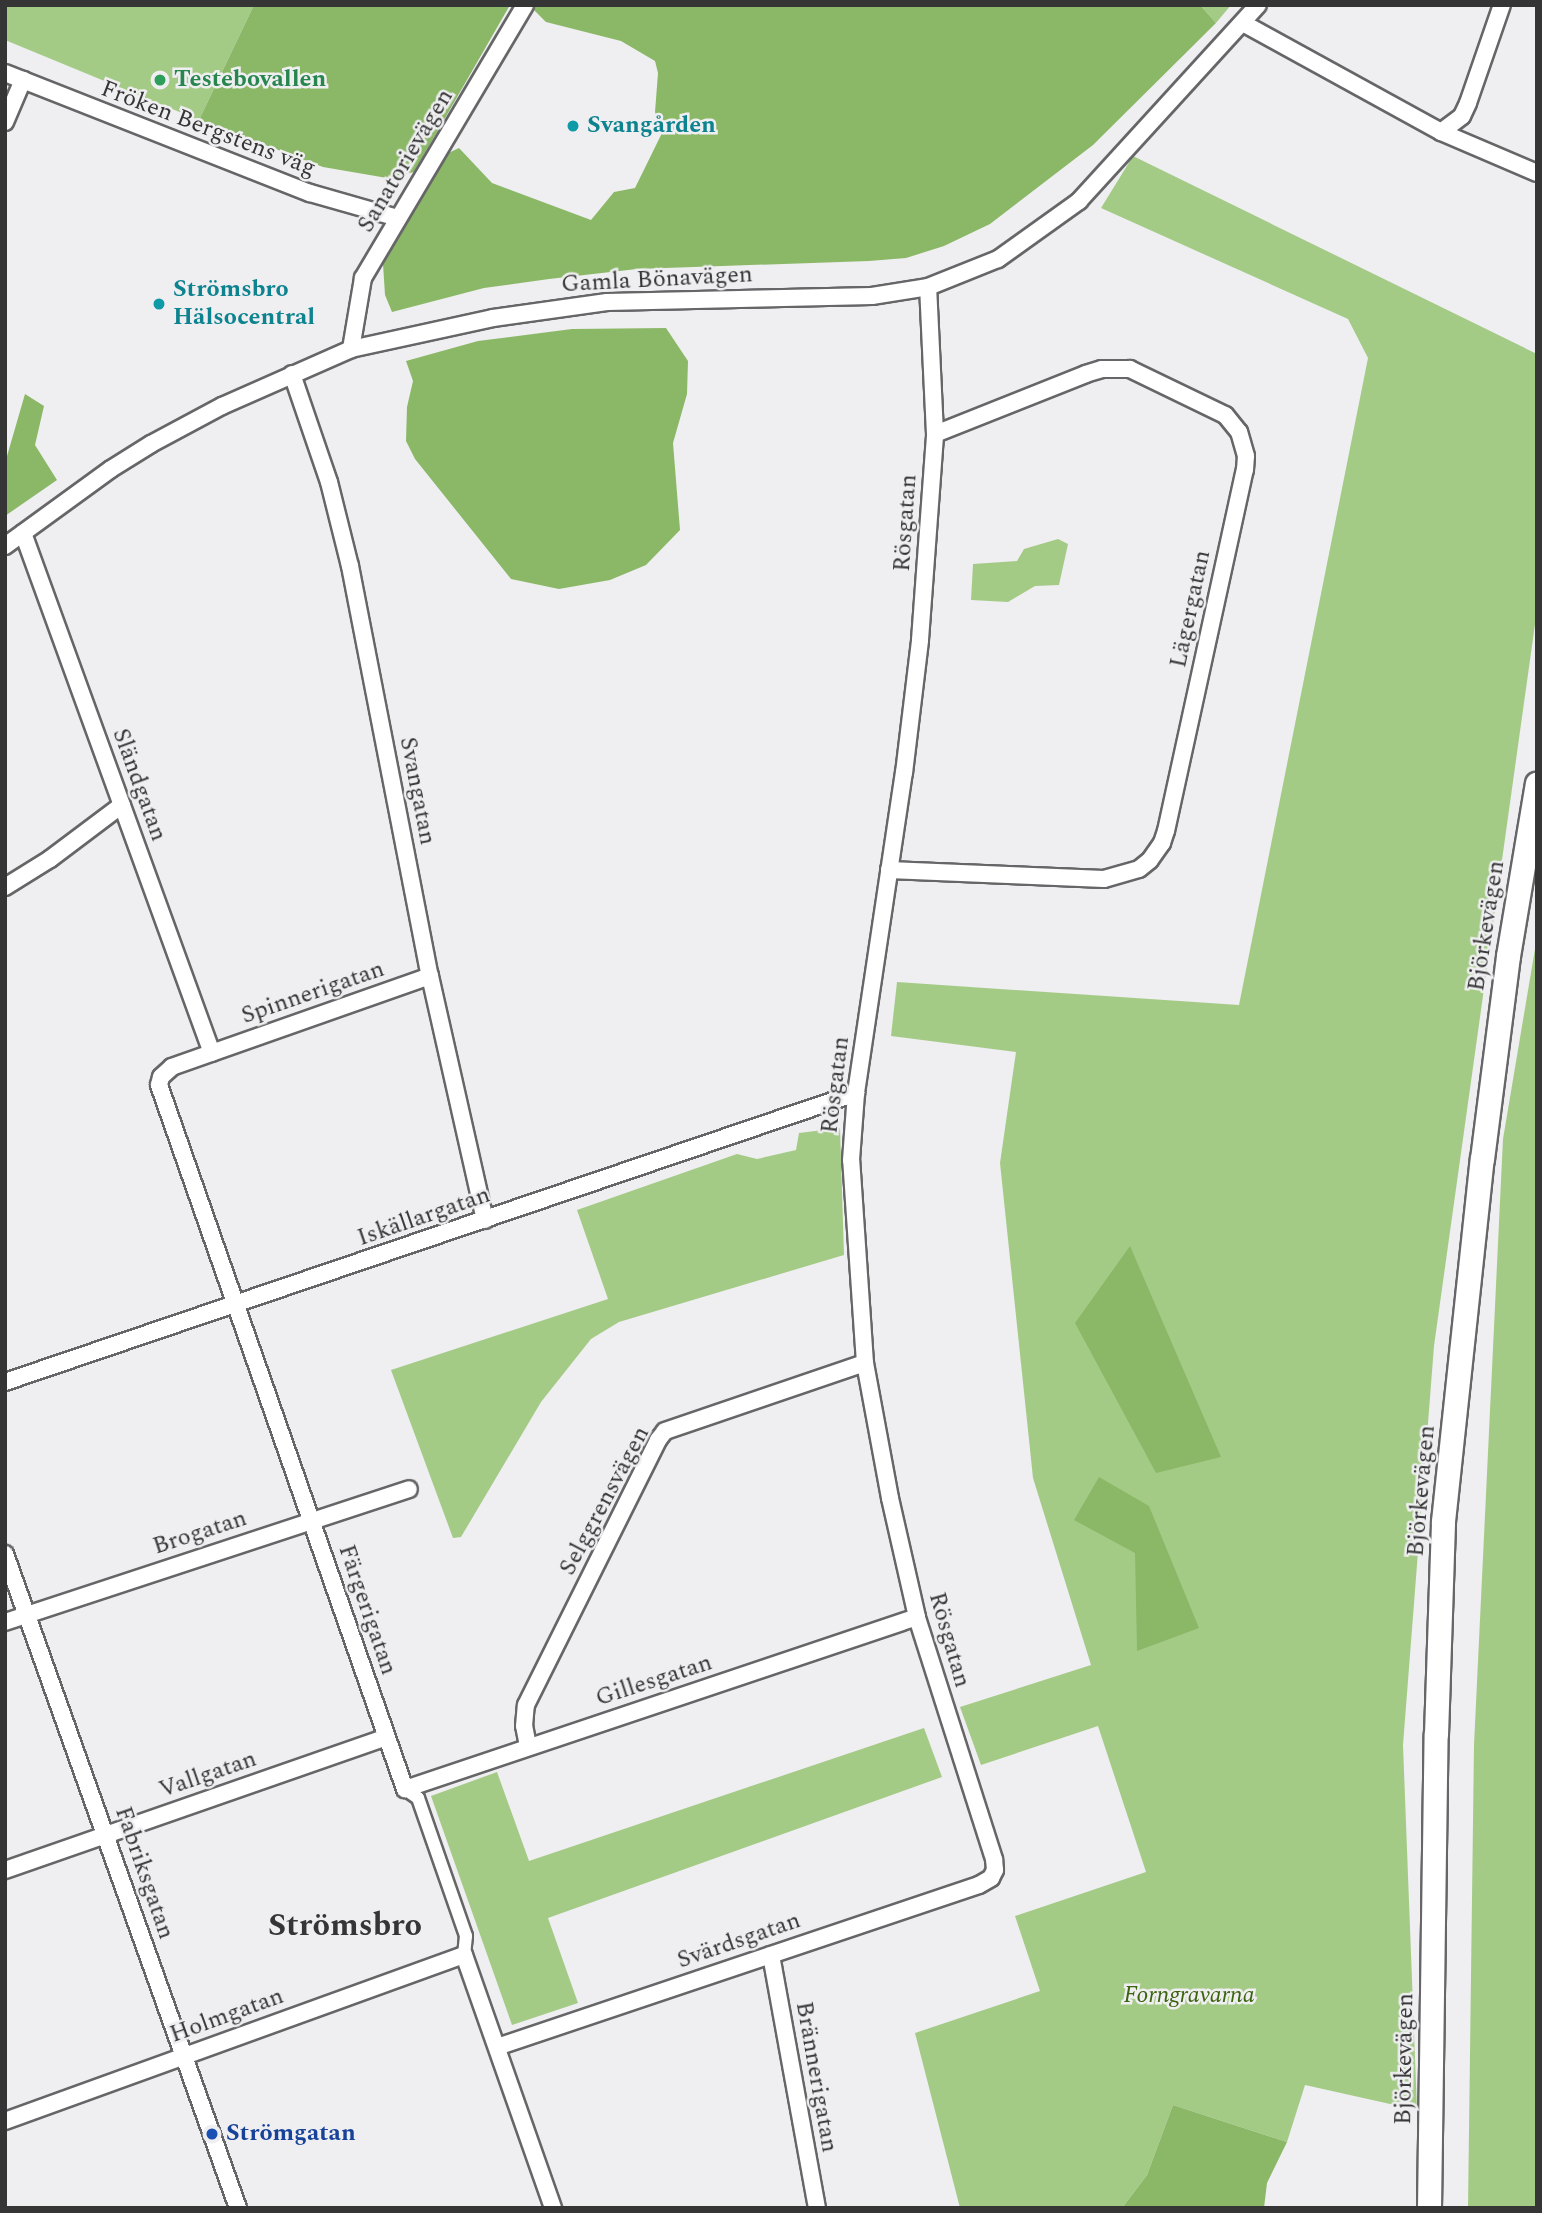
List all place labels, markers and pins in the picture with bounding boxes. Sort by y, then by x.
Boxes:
place label: Testebovallen [174,66,326,94]
marker: Testebovallen [152,72,168,88]
place label: Svangården [587,112,716,140]
marker: Svangården [565,118,581,134]
place label: Strömsbro Hälsocentral [173,276,315,332]
marker: Strömsbro Hälsocentral [151,296,167,312]
place label: Strömgatan [226,2120,356,2148]
marker: Strömgatan [204,2126,220,2142]

